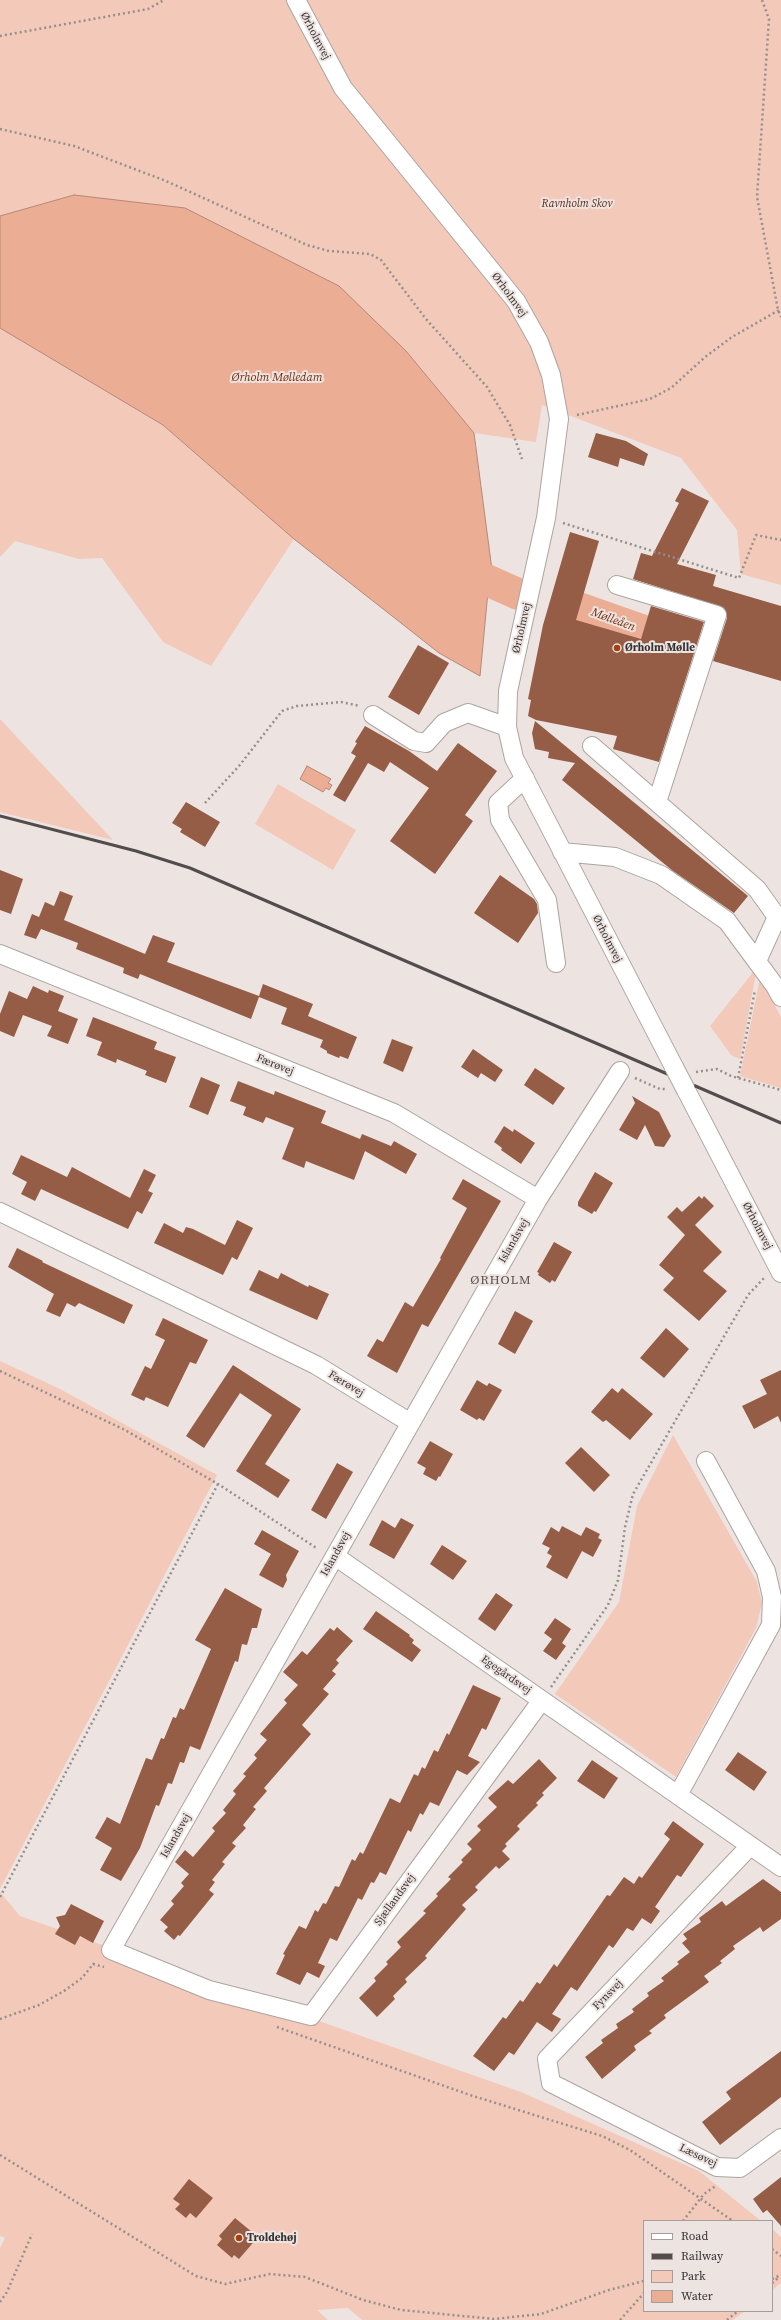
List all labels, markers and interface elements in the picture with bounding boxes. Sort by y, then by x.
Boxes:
street label: Ørholmvej [297,10,333,62]
park label: Ravnholm Skov [542,197,612,211]
street label: Ørholmvej [488,270,530,320]
water label: Ørholm Mølledam [232,371,322,385]
street label: Ørholmvej [510,601,534,655]
water label: Mølleåen [589,605,637,635]
place label: Ørholm Mølle [625,641,695,655]
marker: Ørholm Mølle [612,643,622,653]
street label: Ørholmvej [589,913,625,965]
street label: Færøvej [254,1052,296,1078]
street label: Ørholmvej [739,1200,775,1252]
street label: Islandsvej [496,1217,532,1265]
district label: ØRHOLM [470,1273,532,1289]
street label: Færøvej [326,1368,366,1400]
street label: Islandsvej [318,1529,354,1579]
street label: Egegårdsvej [478,1653,534,1697]
street label: Islandsvej [158,1812,194,1860]
street label: Sjællandsvej [372,1871,418,1929]
street label: Fynsvej [590,1977,626,2013]
street label: Læsøvej [677,2142,719,2170]
legend [643,2220,773,2312]
text: Road [681,2228,708,2244]
place label: Troldehøj [247,2231,297,2245]
marker: Troldehøj [234,2233,244,2243]
text: Railway [681,2248,723,2264]
text: Park [681,2268,706,2284]
text: Water [681,2288,713,2304]

